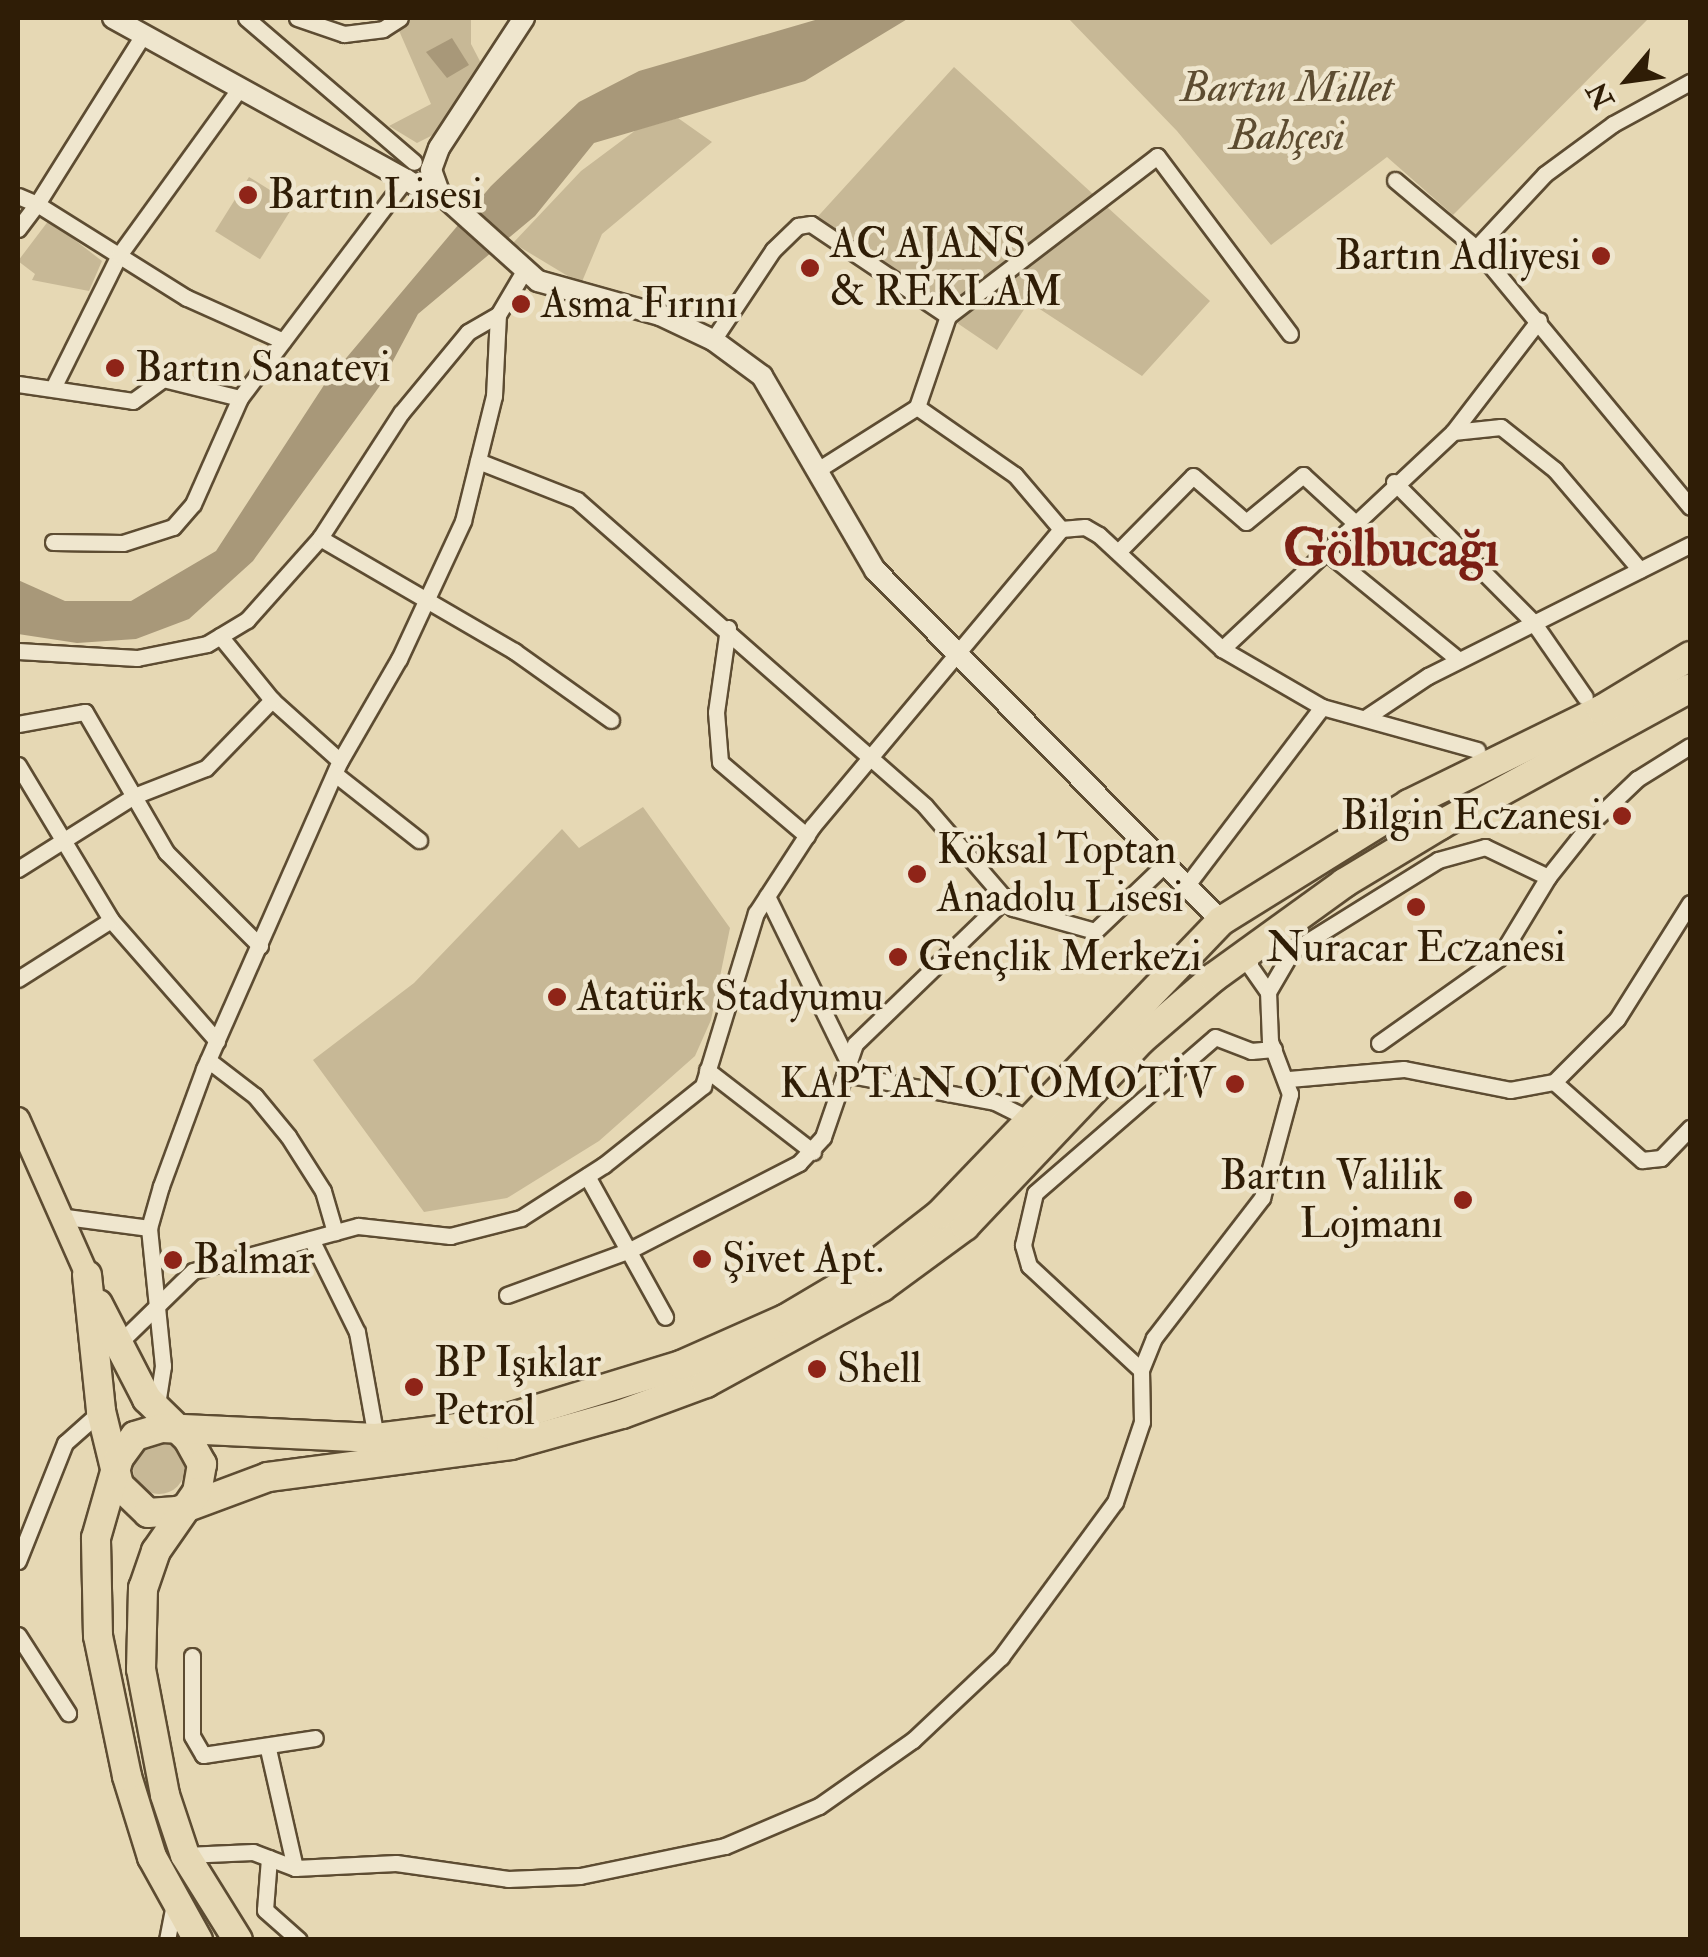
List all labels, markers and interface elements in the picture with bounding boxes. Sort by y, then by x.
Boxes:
north arrow [1578,30,1678,130]
park label: Bartın Millet Bahçesi [1180,63,1394,162]
text: N [1580,75,1623,114]
place label: Bartın Lisesi [268,170,483,220]
marker: Bartın Lisesi [237,184,259,206]
place label: AC AJANS & REKLAM [830,219,1062,318]
place label: Bartın Adliyesi [1335,231,1581,281]
marker: Bartın Adliyesi [1590,245,1612,267]
marker: AC AJANS & REKLAM [799,257,821,279]
place label: Asma Fırını [541,279,738,329]
marker: Asma Fırını [510,293,532,315]
place label: Bartın Sanatevi [135,343,391,393]
marker: Bartın Sanatevi [104,357,126,379]
district label: Gölbucağı [1283,518,1499,580]
place label: Bilgin Eczanesi [1341,791,1602,841]
marker: Bilgin Eczanesi [1611,805,1633,827]
place label: Köksal Toptan Anadolu Lisesi [937,825,1184,924]
marker: Köksal Toptan Anadolu Lisesi [906,863,928,885]
marker: Nuracar Eczanesi [1405,896,1427,918]
place label: Nuracar Eczanesi [1266,923,1566,973]
place label: Gençlik Merkezi [918,932,1202,982]
marker: Gençlik Merkezi [887,946,909,968]
place label: Atatürk Stadyumu [577,972,883,1022]
marker: Atatürk Stadyumu [546,986,568,1008]
place label: KAPTAN OTOMOTİV [779,1059,1215,1109]
marker: KAPTAN OTOMOTİV [1224,1073,1246,1095]
place label: Bartın Valilik Lojmanı [1220,1151,1443,1250]
marker: Bartın Valilik Lojmanı [1452,1189,1474,1211]
place label: Şivet Apt. [722,1234,884,1284]
place label: Balmar [193,1235,314,1285]
marker: Şivet Apt. [691,1248,713,1270]
marker: Balmar [162,1249,184,1271]
place label: BP Işıklar Petrol [434,1338,601,1436]
place label: Shell [837,1344,921,1394]
marker: Shell [806,1358,828,1380]
marker: BP Işıklar Petrol [403,1376,425,1398]

